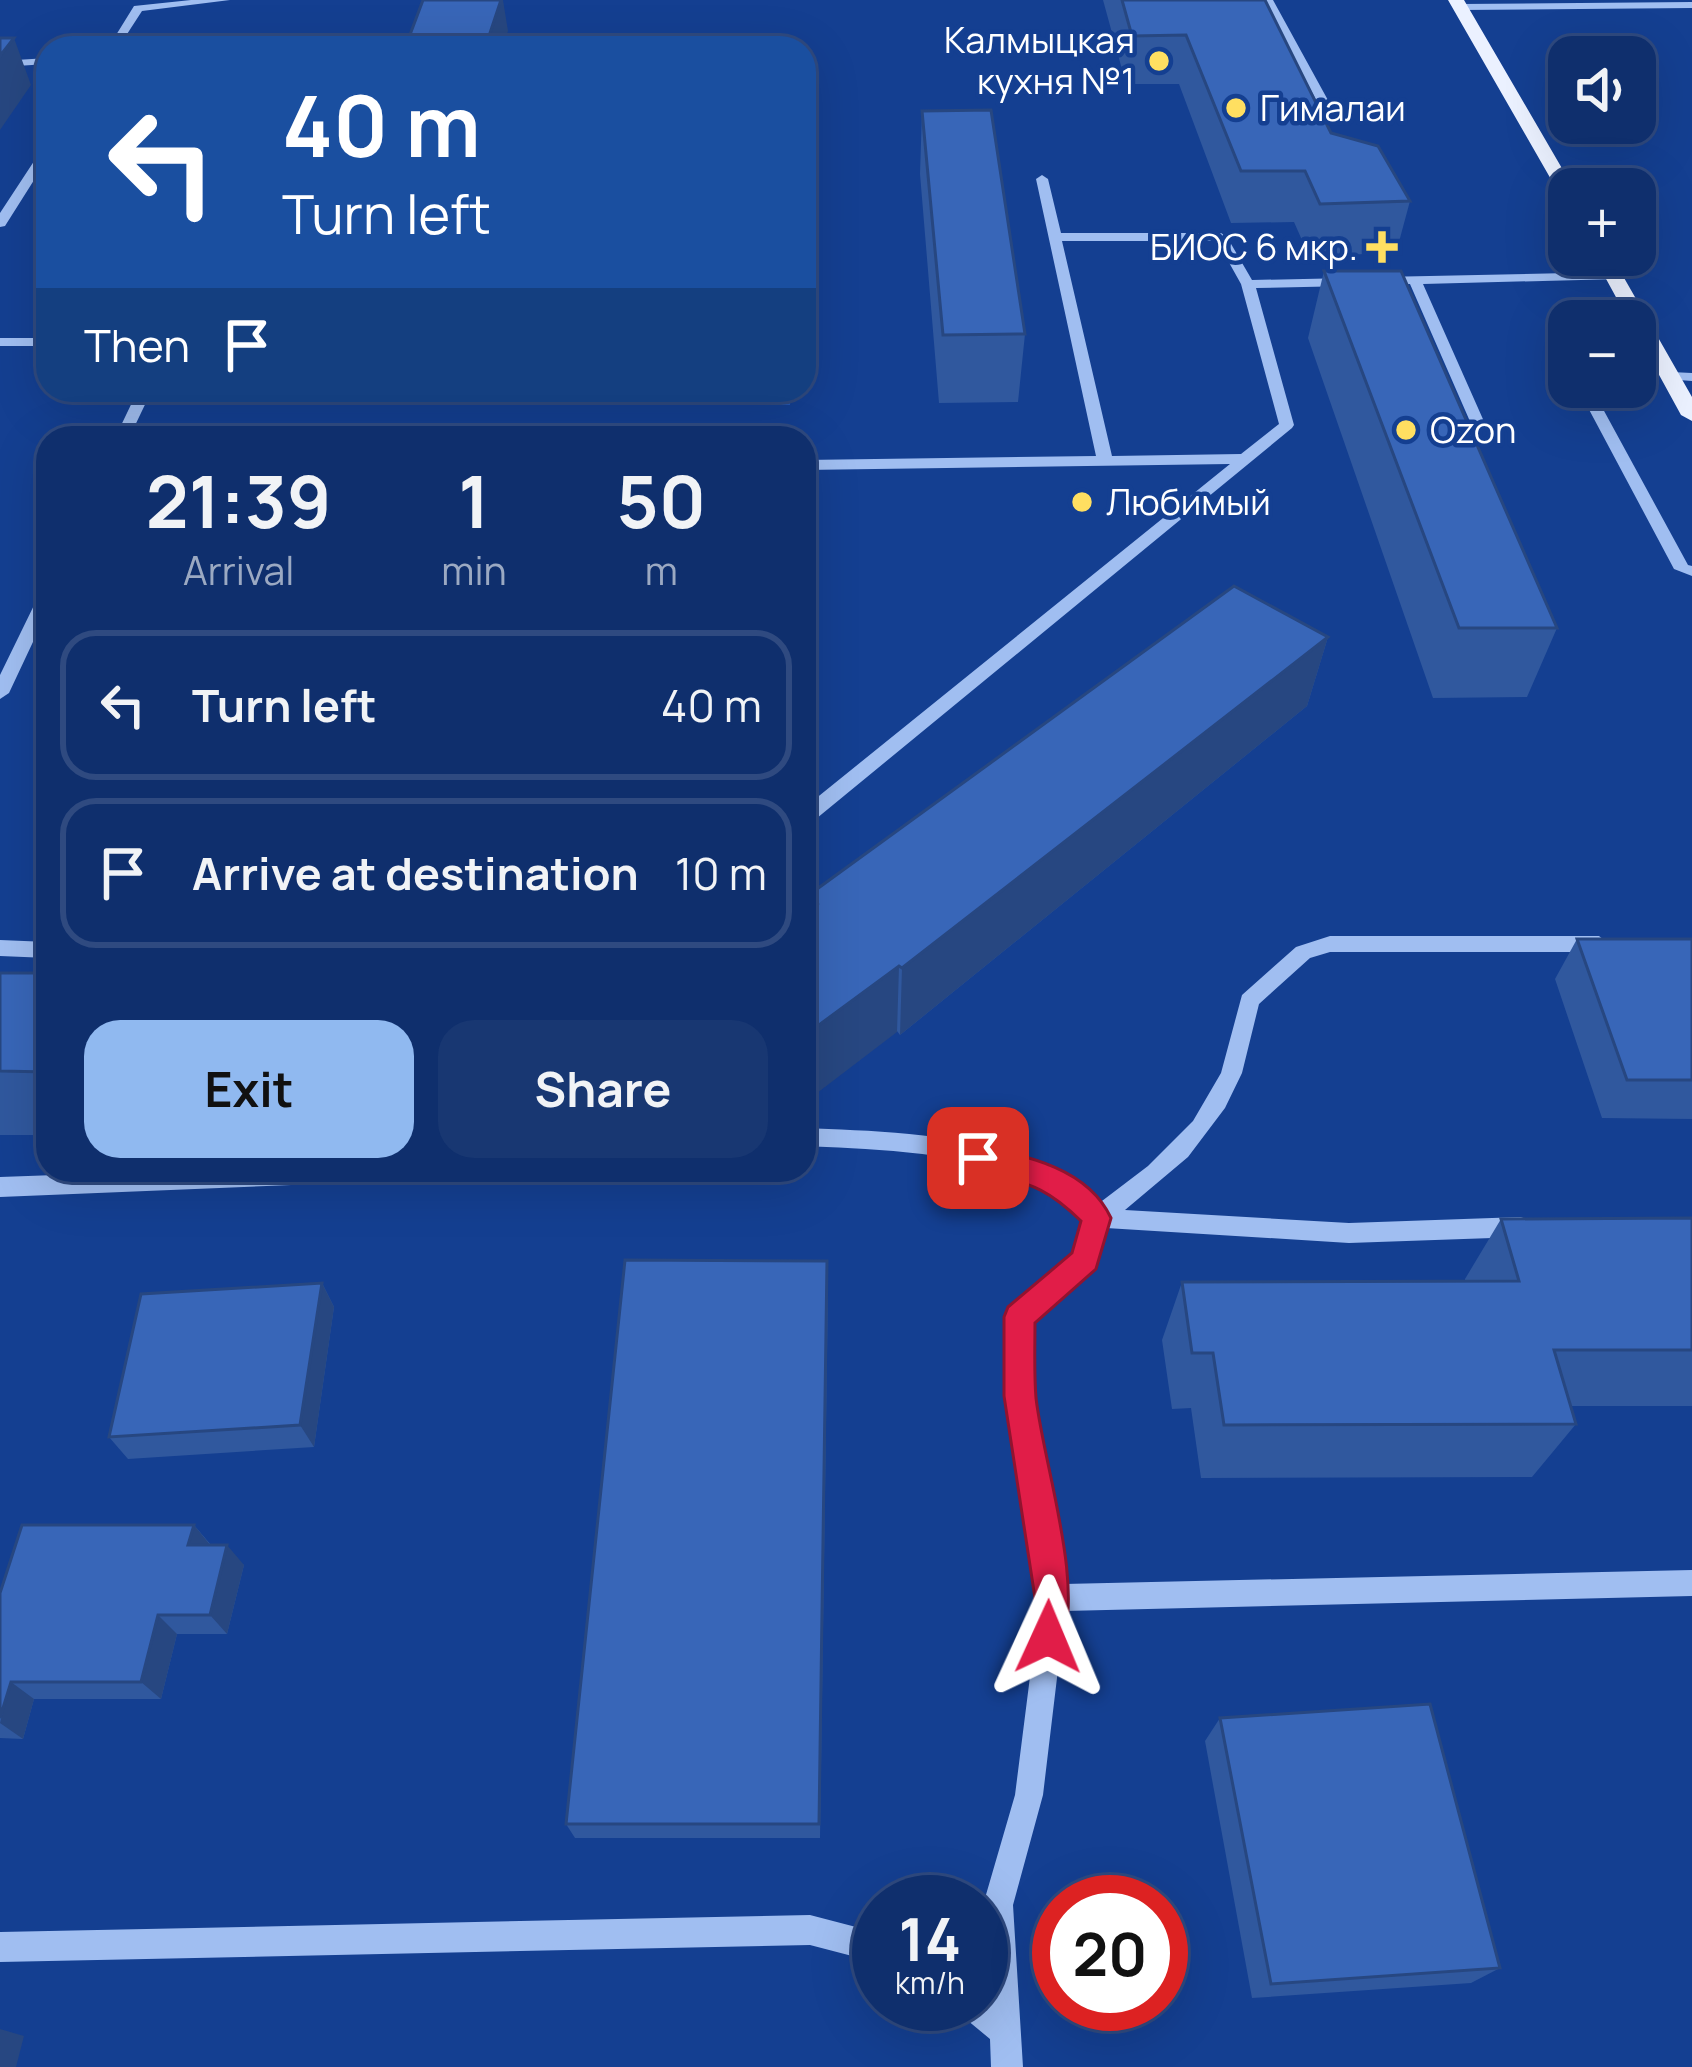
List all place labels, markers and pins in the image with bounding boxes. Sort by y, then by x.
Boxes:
place label: Калмыцкая кухня №1 [944,15,1135,105]
marker: Калмыцкая кухня №1 [1146,48,1172,74]
place label: Гималаи [1260,83,1406,132]
marker: Гималаи [1223,95,1249,121]
place label: БИОС 6 мкр. [1150,222,1358,271]
marker: БИОС 6 мкр. [1369,234,1395,260]
place label: Ozon [1430,405,1516,454]
marker: Ozon [1393,417,1419,443]
place label: Любимый [1106,477,1271,526]
marker: Любимый [1069,489,1095,515]
pin [927,1107,1029,1209]

